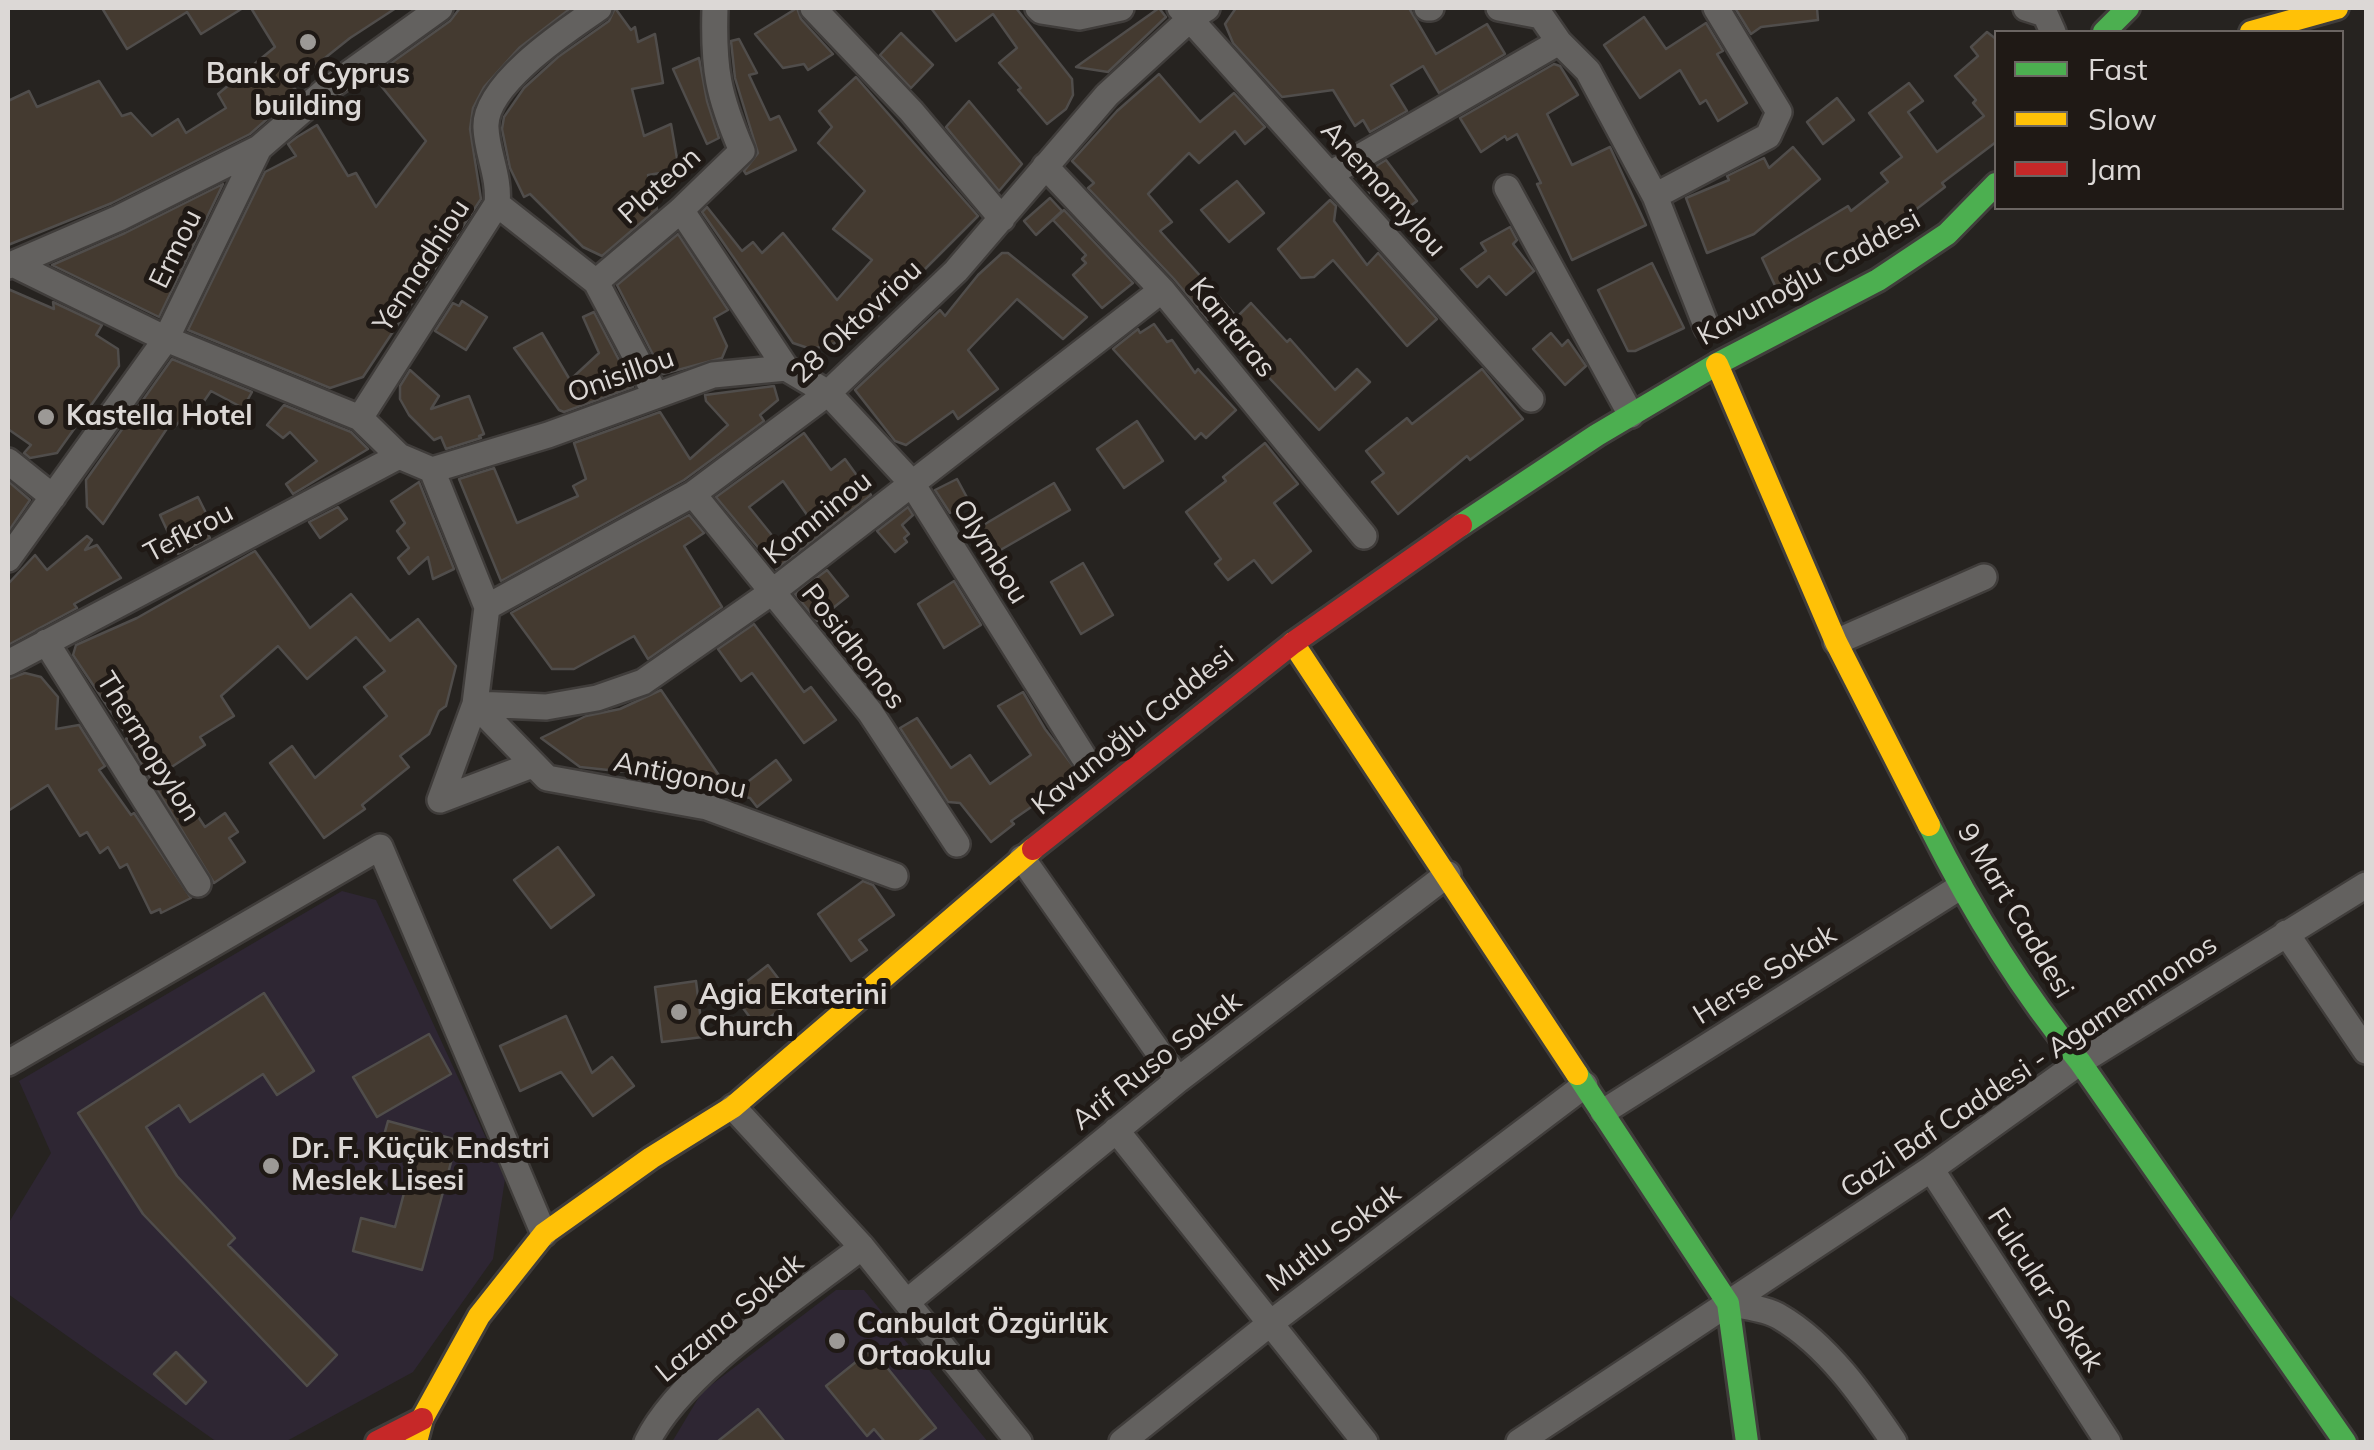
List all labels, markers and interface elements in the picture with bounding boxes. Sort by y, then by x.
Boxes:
legend [1994,30,2344,210]
marker: Bank of Cyprus building [297,31,319,53]
text: Fast [2088,50,2148,88]
place label: Bank of Cyprus building [206,58,410,124]
text: Slow [2088,100,2157,138]
street label: Anemomylou [1313,114,1453,264]
street label: Plateon [612,140,708,232]
text: Jam [2088,150,2142,188]
street label: Yennadhiou [367,193,477,339]
street label: Kavunoğlu Caddesi [1692,203,1926,353]
street label: Ermou [143,204,209,294]
street label: 28 Oktovriou [785,253,929,391]
street label: Kantaras [1182,271,1282,385]
street label: Onisillou [563,341,679,411]
place label: Kastella Hotel [66,400,253,434]
marker: Kastella Hotel [35,406,57,428]
street label: Komninou [757,464,879,572]
street label: Olymbou [945,494,1035,610]
street label: Tefkrou [139,496,239,570]
street label: Posidhonos [794,578,912,716]
street label: Kavunoğlu Caddesi [1025,639,1241,823]
street label: Thermopylon [89,666,207,828]
street label: Antigonou [611,746,749,806]
street label: 9 Mart Caddesi [1950,818,2080,1004]
street label: Herse Sokak [1687,918,1843,1032]
street label: Gazi Baf Caddesi - Agamemnonos [1834,928,2224,1206]
place label: Agia Ekaterini Church [699,979,887,1045]
street label: Arif Ruso Sokak [1066,984,1248,1138]
marker: Agia Ekaterini Church [668,1001,690,1023]
place label: Dr. F. Küçük Endstri Meslek Lisesi [291,1133,550,1199]
marker: Dr. F. Küçük Endstri Meslek Lisesi [260,1155,282,1177]
street label: Mutlu Sokak [1260,1177,1408,1299]
street label: Fulcular Sokak [1980,1202,2110,1378]
street label: Lazana Sokak [649,1246,811,1390]
place label: Canbulat Özgürlük Ortaokulu [857,1308,1108,1374]
marker: Canbulat Özgürlük Ortaokulu [826,1330,848,1352]

